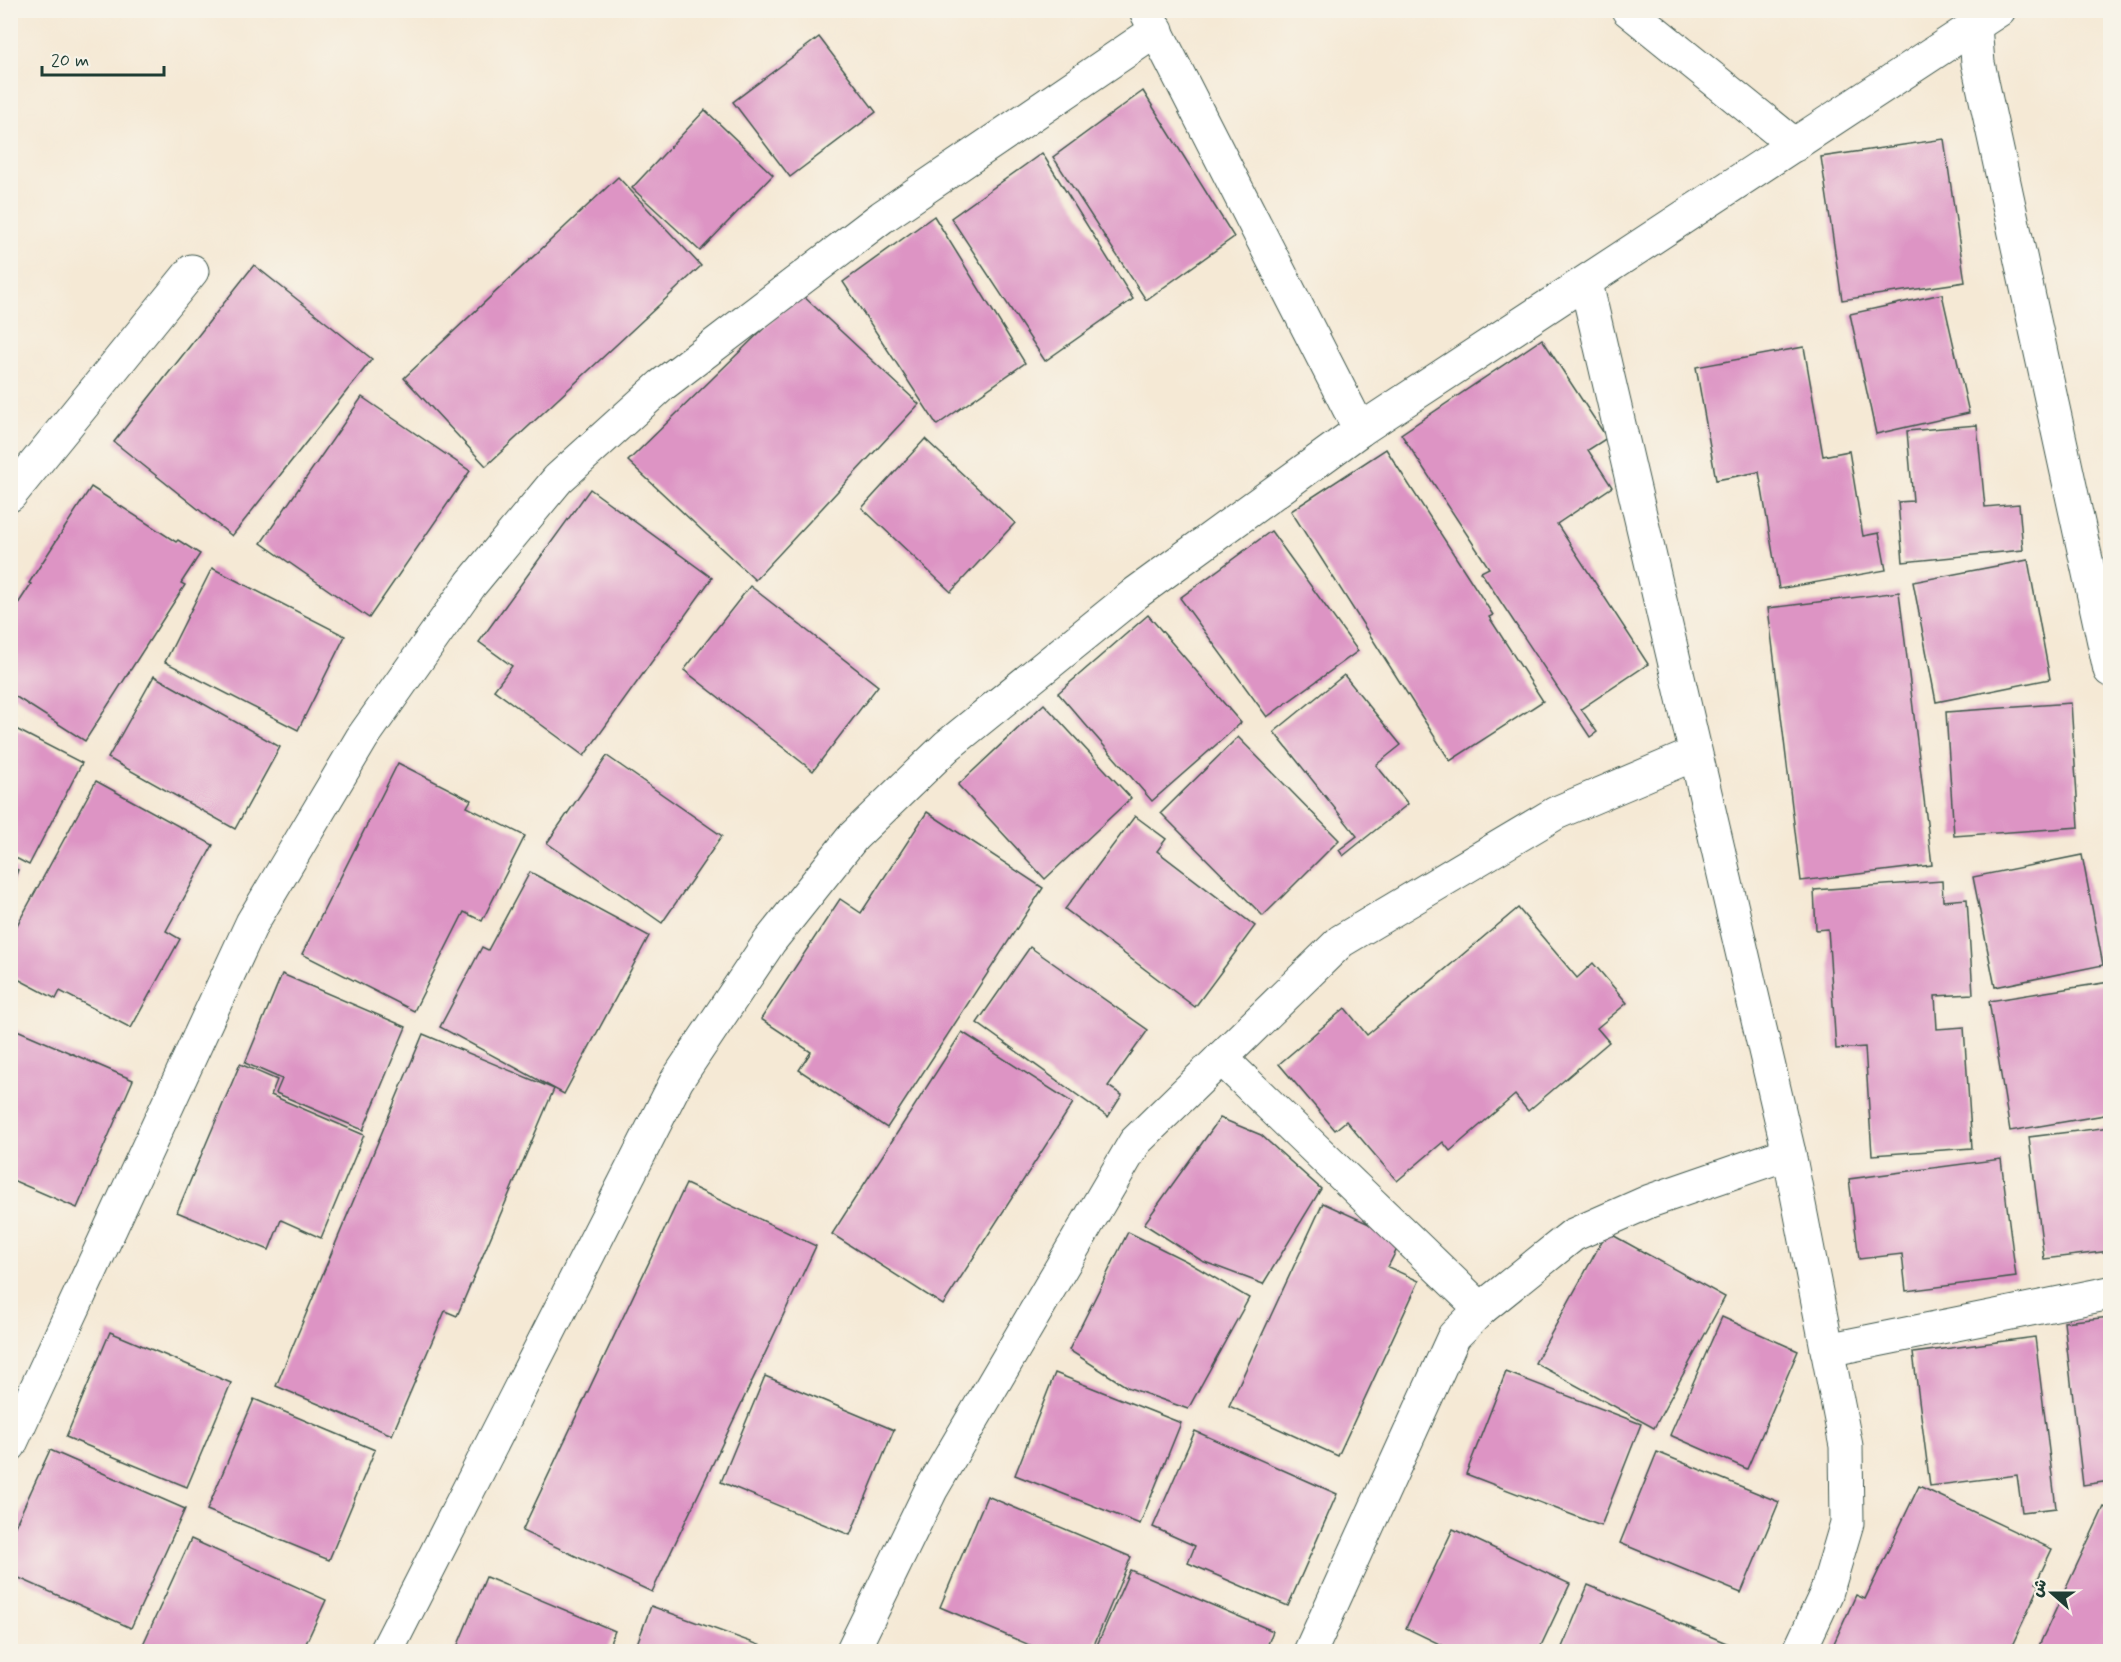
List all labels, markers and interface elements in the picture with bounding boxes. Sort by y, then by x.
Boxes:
scale bar [42,39,164,77]
text: 20 m [51,49,89,73]
north arrow [2022,1563,2082,1623]
text: ش [2026,1576,2052,1600]

